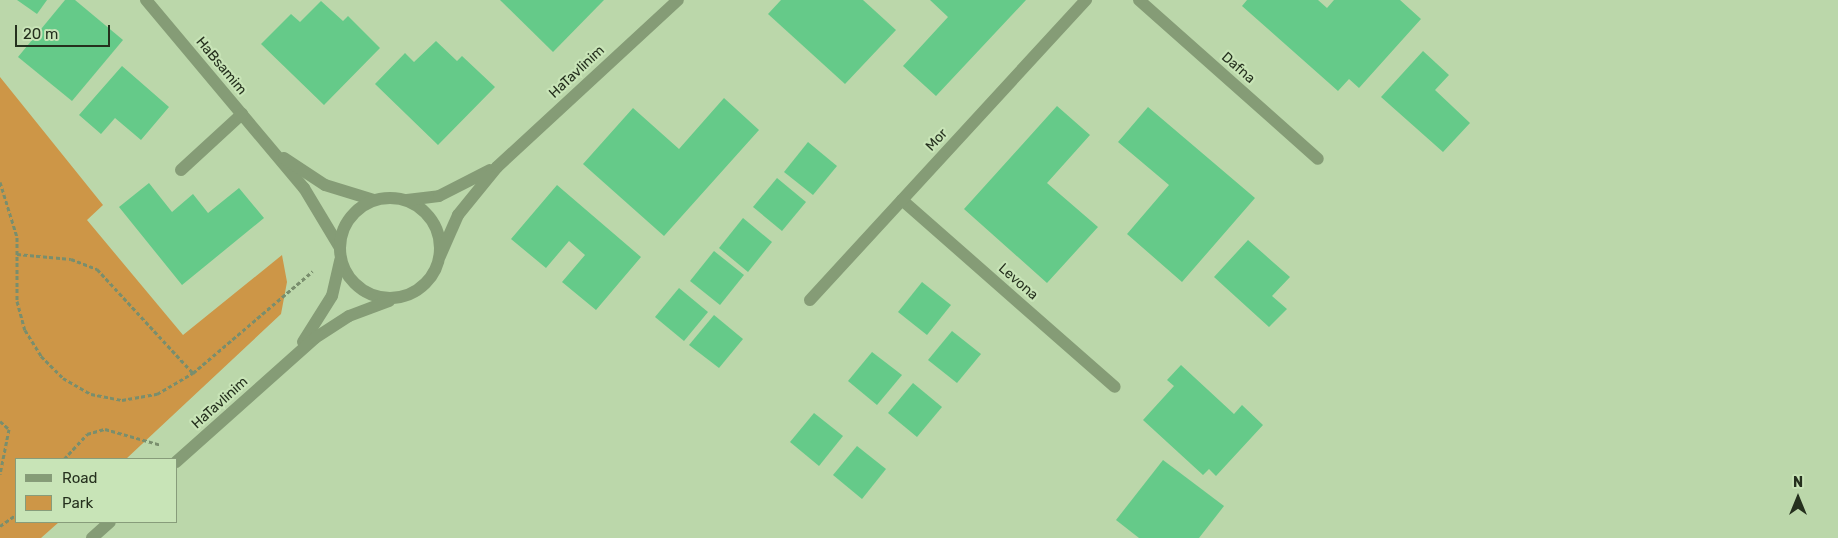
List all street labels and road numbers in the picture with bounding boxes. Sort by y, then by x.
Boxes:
street label: HaBsamim [192,34,250,98]
street label: HaTavlinim [546,42,608,102]
street label: Dafna [1218,49,1258,87]
street label: Mor [923,125,951,155]
street label: Levona [995,260,1041,304]
street label: HaTavlinim [189,373,251,433]

